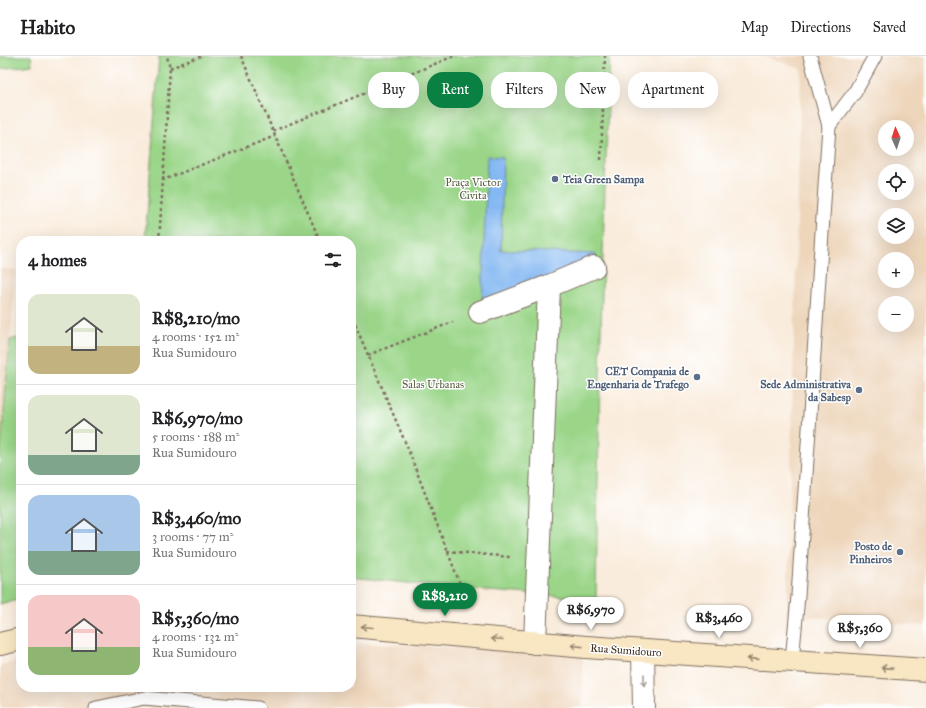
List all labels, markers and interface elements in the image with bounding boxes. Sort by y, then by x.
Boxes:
text: Habito [20,16,75,39]
text: Map [741,19,768,36]
text: Directions [790,19,851,36]
text: Saved [873,19,906,36]
chip: Buy [368,72,419,108]
chip: Rent [427,72,483,108]
chip: Filters [491,72,557,108]
chip: New [565,72,620,108]
chip: Apartment [628,72,718,108]
north arrow [878,120,914,156]
map controls [878,120,914,332]
button: locate [878,164,914,200]
place label: Teia Green Sampa [562,173,645,187]
marker: Teia Green Sampa [550,174,560,184]
park label: Praça Victor Civita [445,176,502,202]
button: layers [878,208,914,244]
icon: filters [322,249,344,271]
text: 4 homes [28,250,87,271]
button: + [878,252,914,288]
button: − [878,296,914,332]
text: R$8,210/mo [152,308,240,329]
icon: home [60,310,108,358]
text: 4 rooms · 152 m² [152,329,239,345]
text: Rua Sumidouro [152,345,237,361]
place label: CET Compania de Engenharia de Trafego [587,365,689,391]
marker: CET Compania de Engenharia de Trafego [692,372,702,382]
park label: Salas Urbanas [402,378,464,391]
place label: Sede Administrativa da Sabesp [760,378,851,405]
marker: Sede Administrativa da Sabesp [854,385,864,395]
text: R$6,970/mo [152,408,243,429]
icon: home [60,411,108,459]
text: 5 rooms · 188 m² [152,429,239,445]
text: Rua Sumidouro [152,445,237,461]
text: R$3,460/mo [152,508,241,529]
icon: home [60,511,108,559]
text: 3 rooms · 77 m² [152,529,234,545]
place label: Posto de Pinheiros [849,540,892,566]
text: Rua Sumidouro [152,545,237,561]
marker: Posto de Pinheiros [895,547,905,557]
pin: R$8,210 [408,583,482,617]
text: R$8,210 [422,588,468,604]
pin: R$6,970 [554,597,628,631]
text: R$6,970 [567,602,615,618]
pin: R$3,460 [682,605,756,639]
text: R$5,360/mo [152,608,239,629]
text: R$3,460 [695,610,743,626]
icon: home [60,611,108,659]
pin: R$5,360 [823,615,897,649]
text: R$5,360 [837,620,883,636]
one-way arrow [361,624,374,631]
text: 4 rooms · 132 m² [152,629,238,645]
one-way arrow [491,636,504,643]
street label: Rua Sumidouro [590,642,663,660]
one-way arrow [571,643,584,650]
text: Rua Sumidouro [152,645,237,661]
one-way arrow [747,655,760,662]
one-way arrow [881,664,894,671]
one-way arrow [640,673,648,686]

